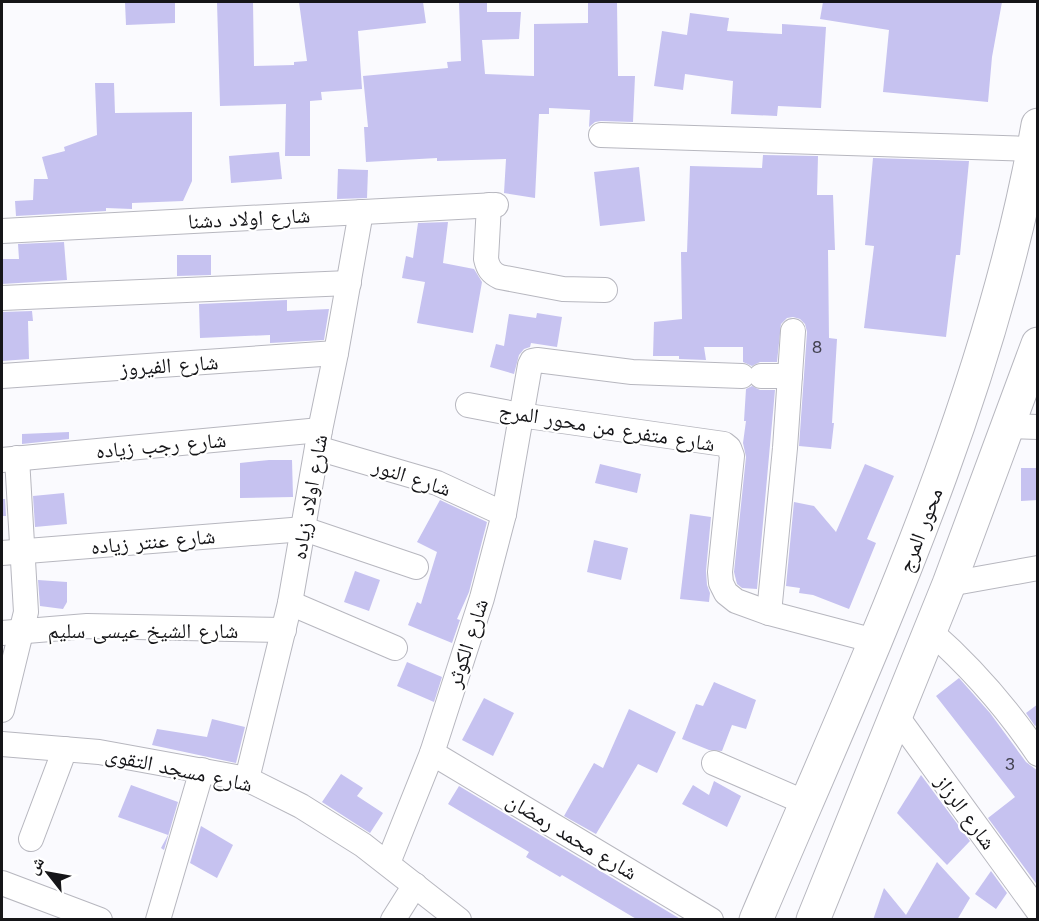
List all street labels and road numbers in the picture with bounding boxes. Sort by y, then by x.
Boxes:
street label: شارع اولاد دشنا [187,202,311,235]
street label: شارع الفيروز [118,349,219,382]
street label: شارع متفرع من محور المرج [497,398,717,457]
street label: شارع رجب زياده [95,427,227,464]
street label: شارع اولاد زياده [286,433,333,562]
street label: شارع النور [369,452,454,502]
street label: محور المرج [892,484,948,576]
street label: شارع عنتر زياده [90,523,216,560]
street label: شارع الكوثر [441,596,494,692]
street label: شارع الشيخ عيسى سليم [48,618,238,645]
street label: شارع مسجد التقوى [103,741,255,798]
street label: شارع الرزاز [929,769,1001,855]
street label: شارع محمد رمضان [502,787,642,886]

